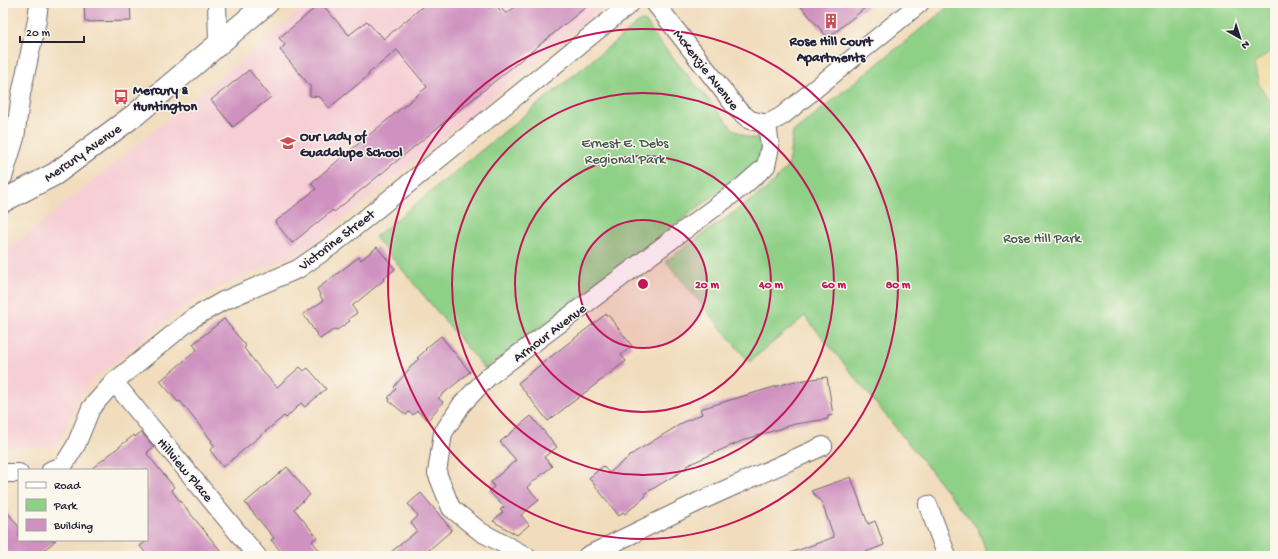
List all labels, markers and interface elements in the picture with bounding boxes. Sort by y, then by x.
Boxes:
building icon: Rose Hill Court Apartments [822,12,840,30]
scale bar [20,18,84,44]
north arrow [1220,18,1260,58]
text: 20 m [26,27,51,41]
street label: McKenzie Avenue [668,27,742,115]
place label: Rose Hill Court Apartments [789,34,874,67]
text: N [1238,37,1252,51]
place label: Mercury & Huntington [133,83,198,116]
bus stop icon: Mercury & Huntington [112,88,130,106]
street label: Mercury Avenue [41,121,126,187]
place label: Our Lady of Guadalupe School [300,129,403,162]
school or university icon: Our Lady of Guadalupe School [279,134,297,152]
park label: Ernest E. Debs Regional Park [581,136,669,169]
street label: Victorine Street [295,206,380,276]
park label: Rose Hill Park [1003,231,1083,248]
centre of rings [636,277,650,291]
text: 20 m [695,279,720,293]
text: 40 m [758,279,783,293]
text: 60 m [822,279,847,293]
text: 80 m [886,279,911,293]
street label: Armour Avenue [510,300,591,367]
street label: Hillview Place [152,435,216,507]
legend [18,469,148,541]
text: Road [54,480,81,494]
text: Park [53,500,79,514]
text: Building [53,520,93,534]

